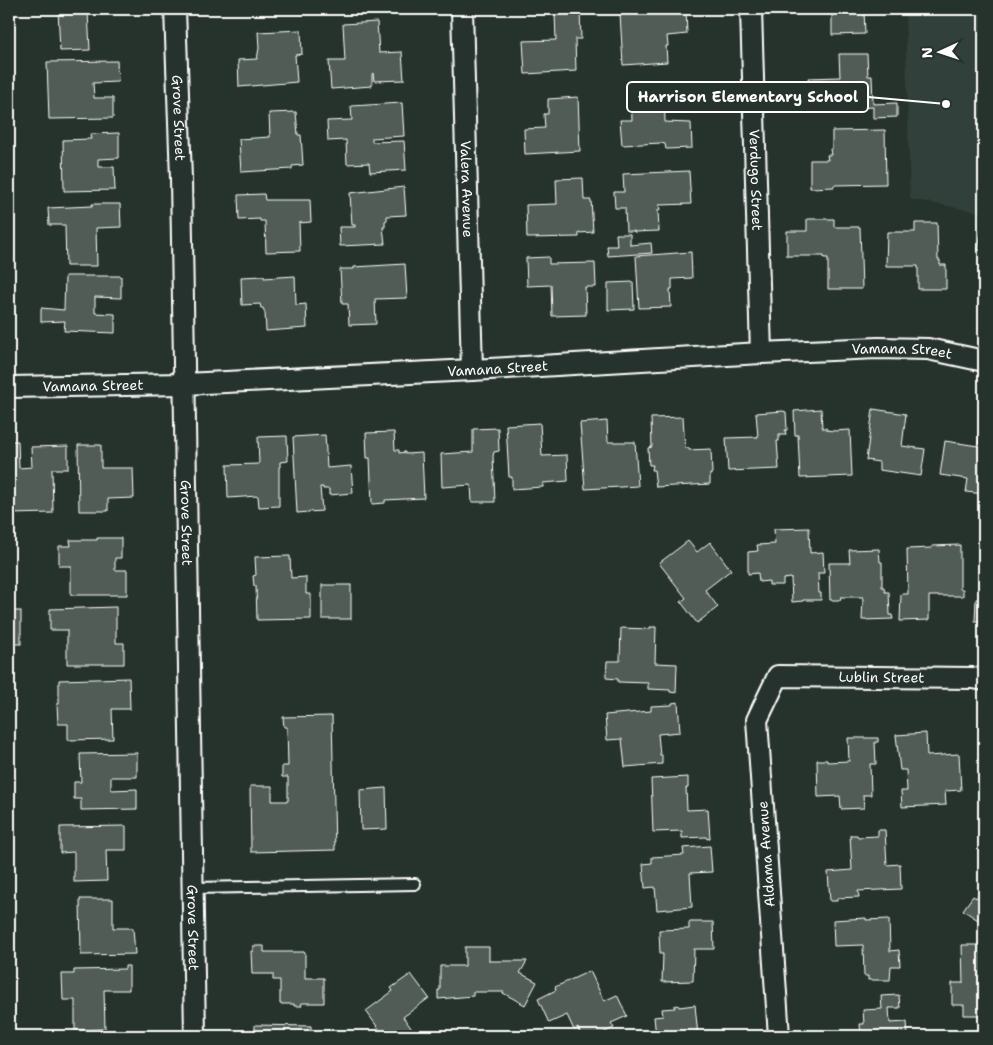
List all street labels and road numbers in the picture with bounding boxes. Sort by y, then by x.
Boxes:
street label: Grove Street [168,75,189,161]
street label: Verdugo Street [745,129,766,231]
street label: Valera Avenue [457,140,477,238]
street label: Vamana Street [851,339,954,363]
street label: Vamana Street [447,357,549,380]
street label: Vamana Street [42,376,144,395]
street label: Grove Street [177,480,196,566]
street label: Lublin Street [838,668,924,687]
street label: Aldama Avenue [753,800,779,908]
street label: Grove Street [184,885,203,971]

